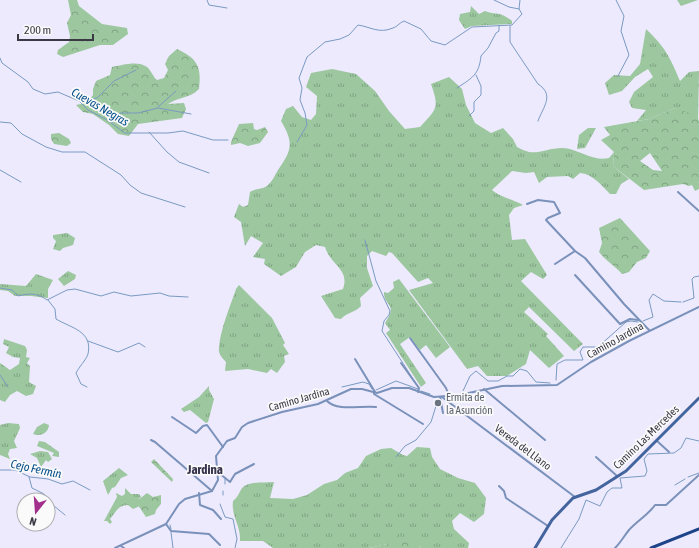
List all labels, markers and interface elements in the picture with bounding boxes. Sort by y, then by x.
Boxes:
scale bar [18,16,93,42]
text: 200 m [24,23,51,37]
water label: Cuevas Negras [69,85,131,129]
street label: Camino Jardina [585,320,645,360]
street label: Camino Jardina [267,385,331,413]
place label: Ermita de la Asunción [446,391,493,416]
marker: Ermita de la Asunción [433,398,443,408]
street label: Camino Las Mercedes [611,403,681,471]
street label: Vereda del Llano [492,422,554,472]
water label: Cejo Fermín [9,457,63,481]
district label: Jardina [186,462,223,477]
north arrow [16,492,56,532]
text: N [28,515,38,528]

